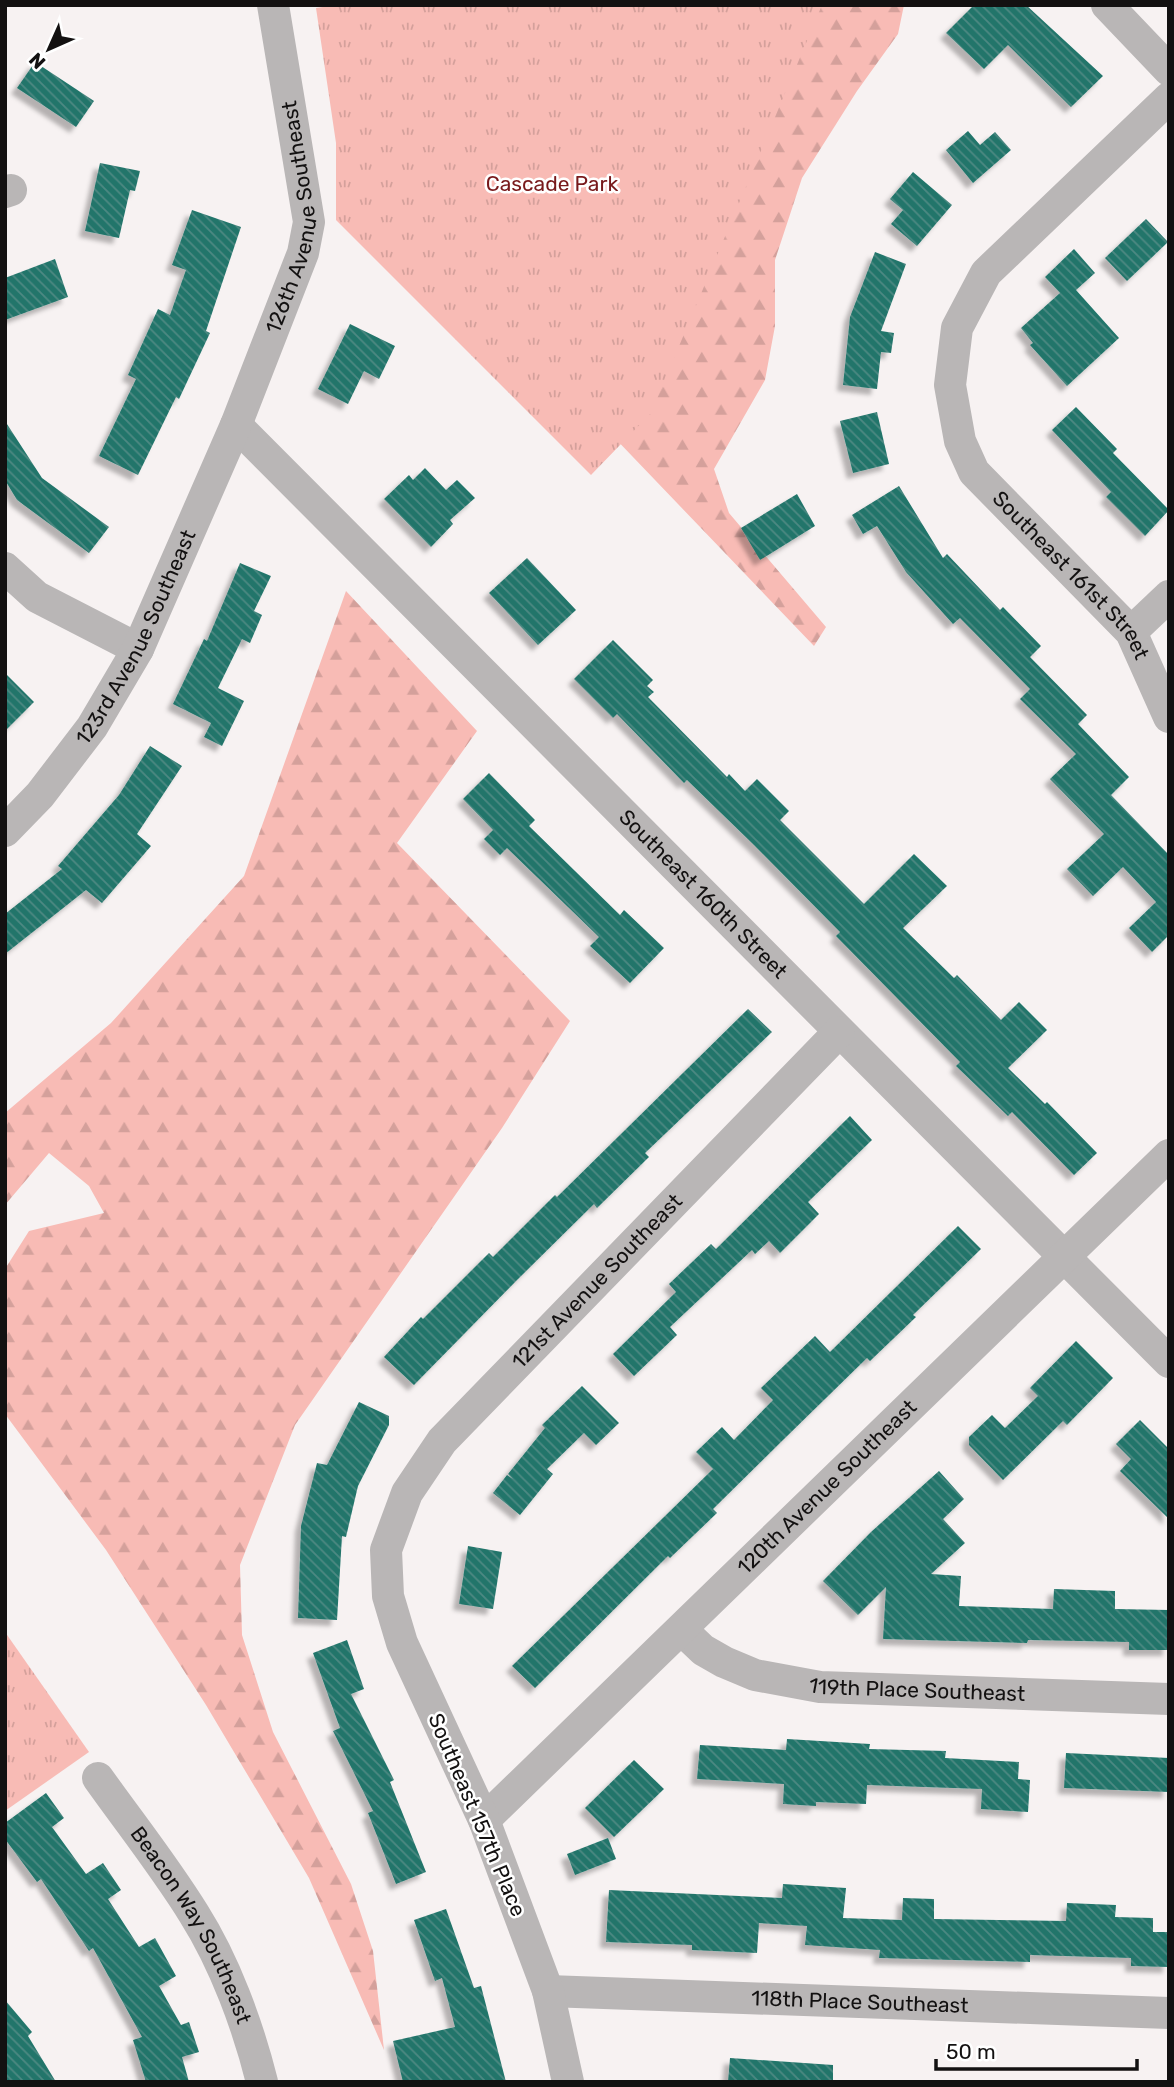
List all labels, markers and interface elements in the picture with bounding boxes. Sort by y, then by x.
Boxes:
north arrow [14,14,84,84]
text: N [24,48,50,74]
street label: 126th Avenue Southeast [260,99,322,337]
park label: Cascade Park [486,171,618,196]
street label: Southeast 161st Street [988,485,1155,663]
street label: 123rd Avenue Southeast [70,526,201,749]
street label: Southeast 160th Street [614,804,793,983]
street label: 121st Avenue Southeast [506,1188,687,1373]
street label: 120th Avenue Southeast [732,1394,921,1579]
street label: 119th Place Southeast [807,1672,1026,1706]
street label: Southeast 157th Place [423,1710,532,1920]
street label: Beacon Way Southeast [126,1821,257,2027]
street label: 118th Place Southeast [751,1985,969,2018]
scale bar [936,2028,1137,2072]
text: 50 m [946,2039,996,2064]

